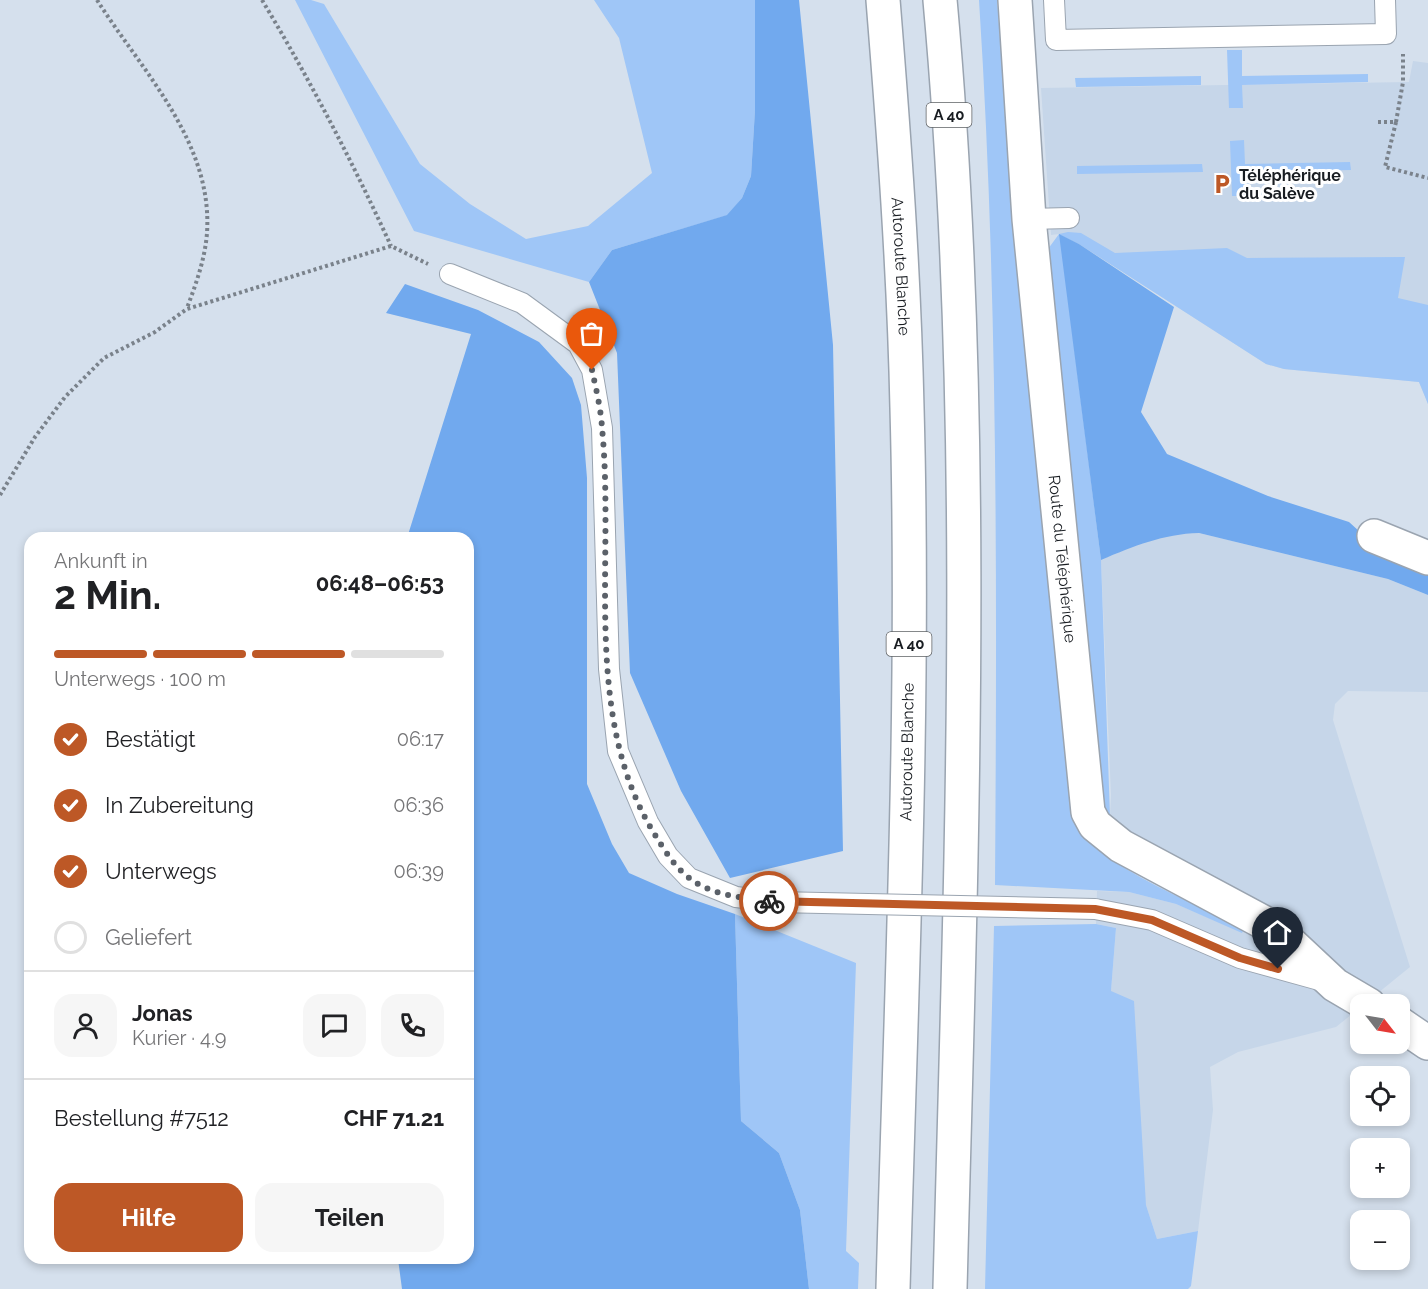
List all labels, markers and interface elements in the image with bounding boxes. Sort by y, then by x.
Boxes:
road number: A 40 [926,103,972,127]
place label: Téléphérique du Salève [1239,166,1341,203]
parking icon: Téléphérique du Salève [1210,172,1234,196]
street label: Autoroute Blanche [888,197,914,336]
pin [566,308,617,370]
icon: bag [575,317,608,350]
street label: Route du Téléphérique [1045,474,1081,644]
text: Ankunft in [54,549,148,573]
text: 06:48–06:53 [316,570,444,596]
text: 2 Min. [54,572,161,618]
road number: A 40 [886,632,932,656]
text: Unterwegs · 100 m [54,667,226,691]
street label: Autoroute Blanche [896,683,918,821]
icon: check [54,723,87,756]
text: Bestätigt [105,726,196,752]
text: 06:17 [397,727,444,751]
icon: check [54,789,87,822]
text: In Zubereitung [105,792,254,818]
text: 06:36 [393,793,444,817]
icon: check [54,855,87,888]
text: Unterwegs [105,858,217,884]
text: 06:39 [394,859,444,883]
courier [739,871,799,931]
icon: bike [753,885,786,918]
pin [1252,907,1303,969]
icon: home [1261,916,1294,949]
text: Geliefert [105,924,192,950]
button: person [54,994,117,1057]
button: chat [303,994,366,1057]
button: phone [381,994,444,1057]
north arrow [1350,994,1410,1054]
map controls [1350,994,1410,1270]
text: Jonas [132,1000,193,1026]
text: Kurier · 4.9 [132,1026,226,1050]
button: locate [1350,1066,1410,1126]
text: Bestellung #7512 [54,1105,229,1131]
text: CHF 71.21 [344,1105,444,1131]
button: + [1350,1138,1410,1198]
button: Hilfe [54,1183,243,1252]
button: Teilen [255,1183,444,1252]
button: − [1350,1210,1410,1270]

